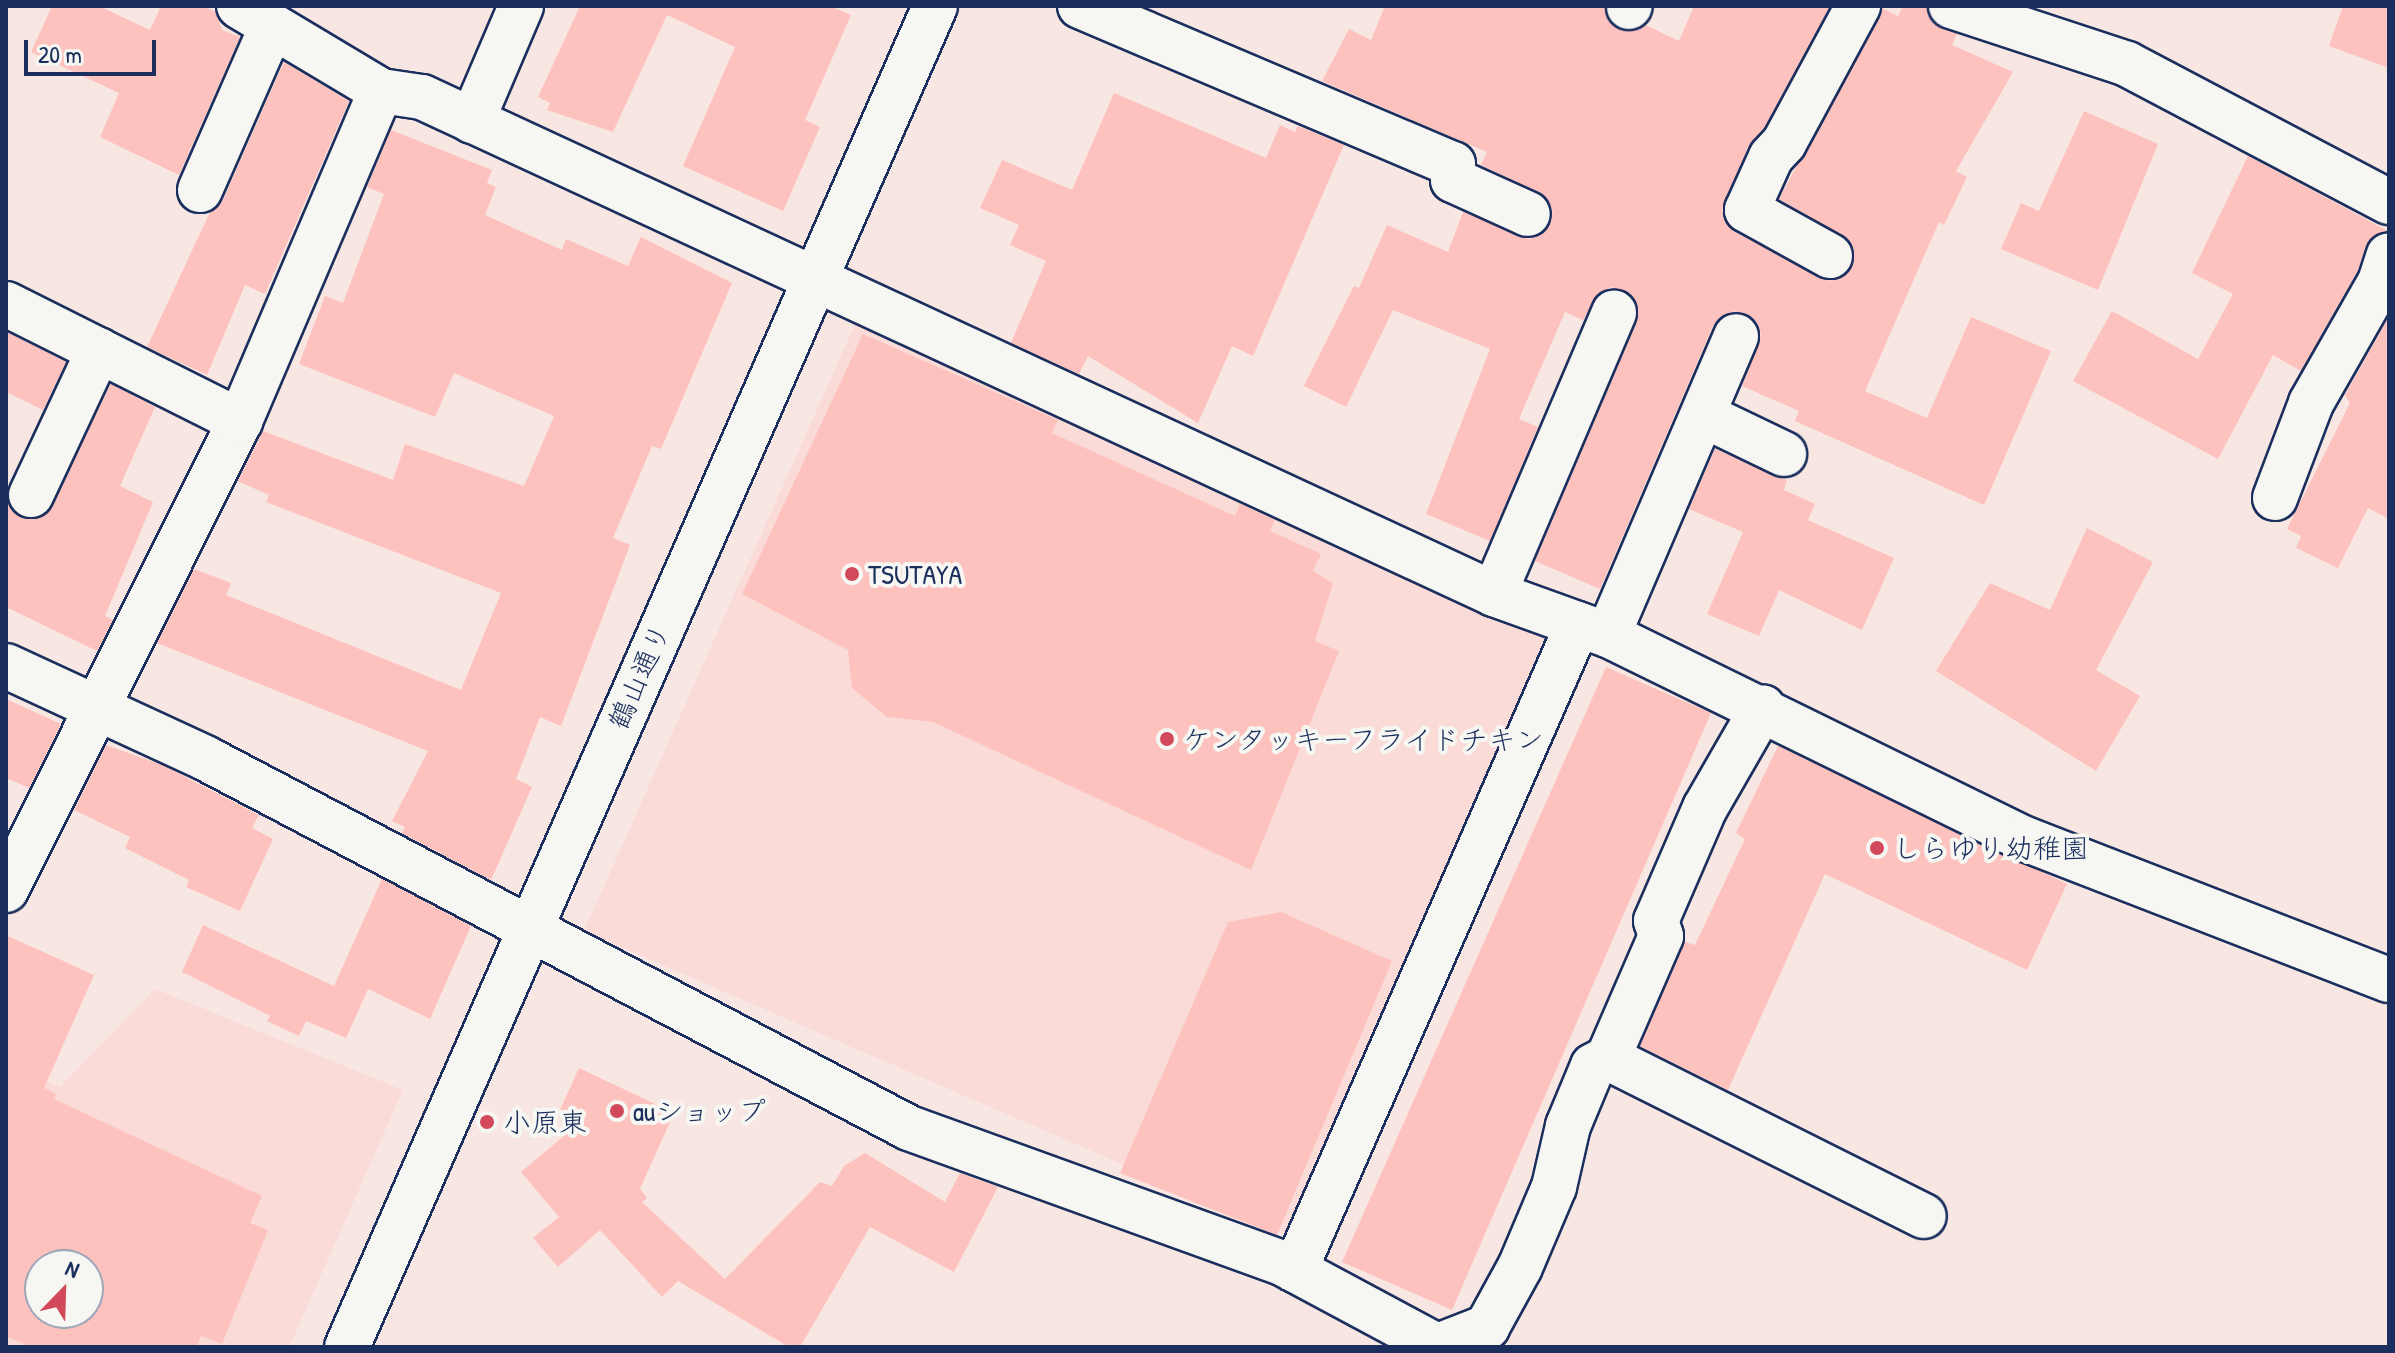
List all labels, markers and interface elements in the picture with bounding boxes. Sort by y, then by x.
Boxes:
scale bar [28,24,160,74]
text: 20 m [38,38,82,70]
place label: TSUTAYA [868,557,962,591]
marker: TSUTAYA [843,565,861,583]
street label: 鶴山通り [601,618,677,734]
place label: ケンタッキーフライドチキン [1183,722,1547,756]
marker: ケンタッキーフライドチキン [1158,730,1176,748]
place label: しらゆり幼稚園 [1893,831,2089,865]
marker: しらゆり幼稚園 [1868,839,1886,857]
place label: auショップ [633,1094,767,1128]
marker: auショップ [608,1102,626,1120]
place label: 小原東 [503,1105,587,1139]
marker: 小原東 [478,1113,496,1131]
north arrow [24,1249,104,1329]
text: N [61,1253,84,1285]

